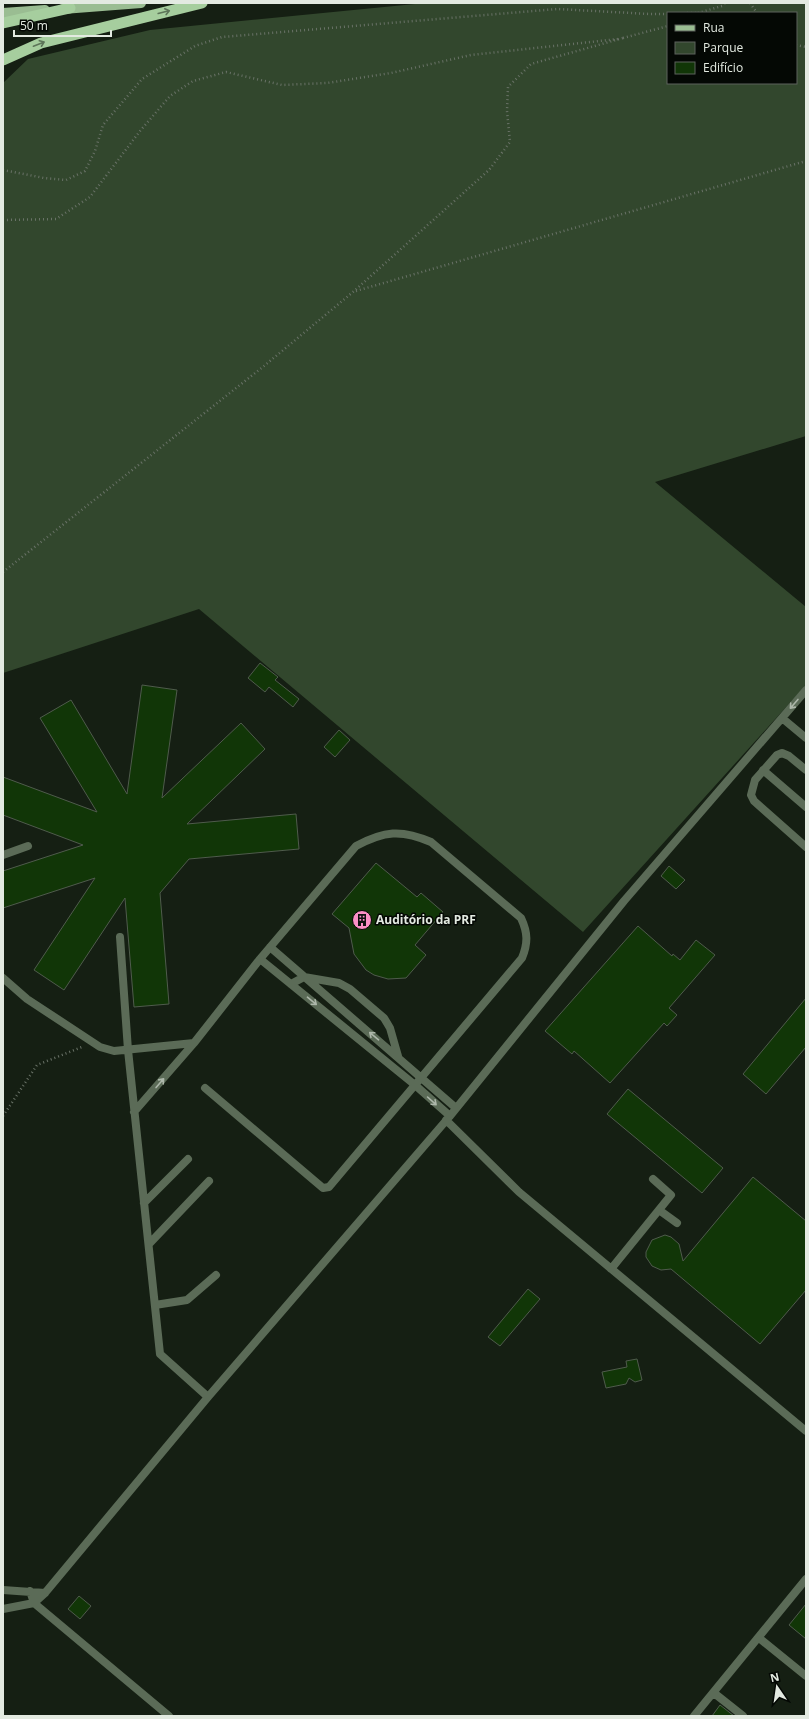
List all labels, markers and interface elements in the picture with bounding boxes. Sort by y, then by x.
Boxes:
one-way arrow [158,8,171,16]
scale bar [14,12,111,38]
legend [667,12,797,84]
text: 50 m [20,17,48,34]
text: Rua [703,19,724,36]
text: Parque [703,39,743,56]
one-way arrow [32,40,44,48]
text: Edifício [703,59,743,76]
one-way arrow [790,698,799,709]
building icon: Auditório da PRF [351,909,373,931]
place label: Auditório da PRF [376,911,476,928]
one-way arrow [306,997,317,1006]
one-way arrow [369,1032,380,1041]
one-way arrow [155,1077,164,1088]
one-way arrow [427,1096,437,1105]
north arrow [757,1667,797,1707]
text: N [769,1668,781,1685]

